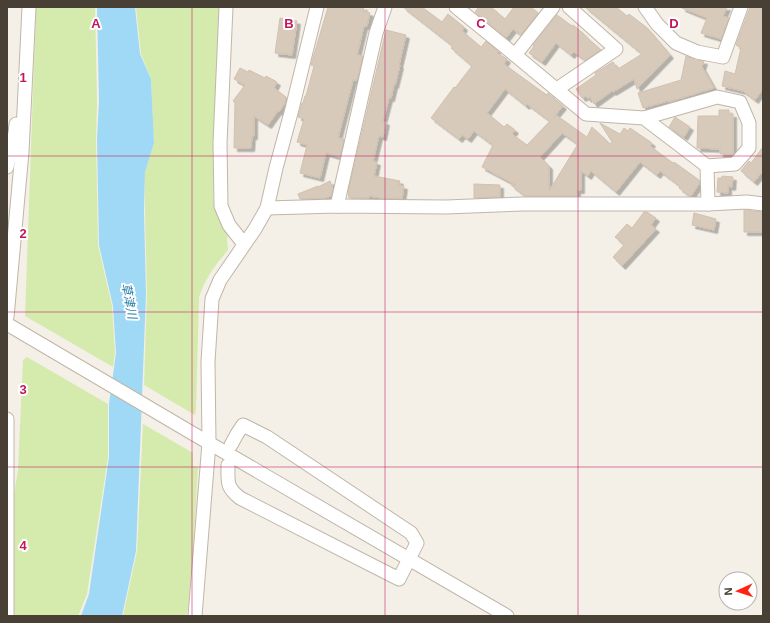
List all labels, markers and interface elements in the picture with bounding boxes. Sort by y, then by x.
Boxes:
text: A [91,16,101,31]
text: B [284,16,294,31]
text: C [476,16,486,31]
text: D [669,16,679,31]
text: 1 [19,70,27,85]
text: 2 [19,226,27,241]
water label: 草津川 [119,282,140,322]
text: 3 [19,382,27,397]
text: 4 [19,538,27,553]
north arrow [718,571,758,611]
text: N [722,587,734,596]

